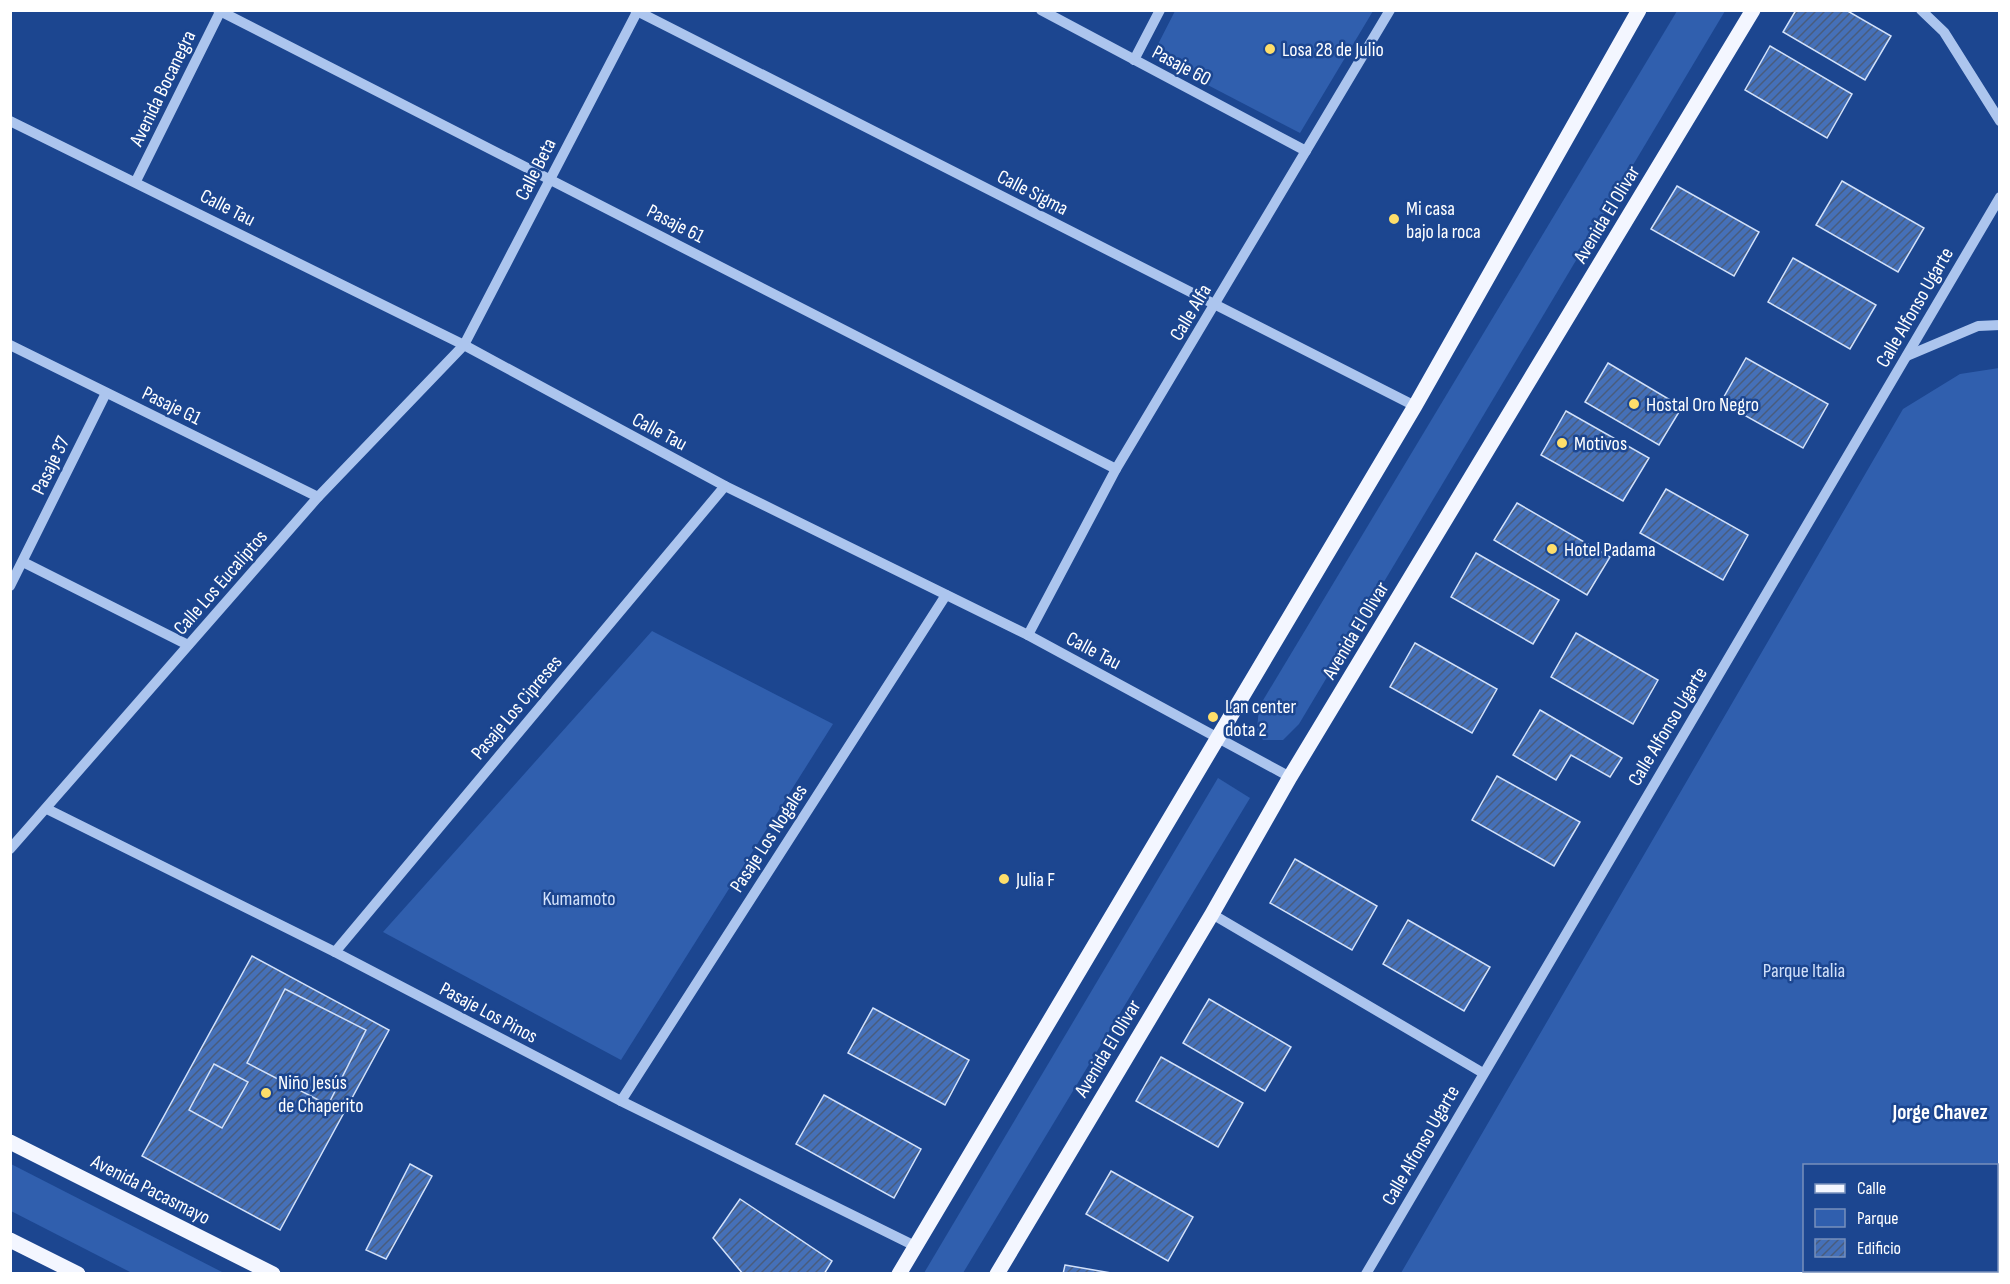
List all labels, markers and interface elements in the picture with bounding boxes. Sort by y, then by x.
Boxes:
street label: Avenida Bocanegra [124,27,201,151]
place label: Losa 28 de Julio [1282,38,1384,62]
street label: Pasaje 60 [1148,40,1215,91]
marker: Losa 28 de Julio [1263,42,1277,56]
street label: Calle Beta [510,134,562,204]
street label: Avenida El Olivar [1568,161,1645,268]
street label: Calle Sigma [993,165,1072,221]
street label: Calle Tau [196,184,259,232]
place label: Mi casa bajo la roca [1406,197,1481,244]
street label: Pasaje 61 [643,199,708,248]
marker: Mi casa bajo la roca [1387,212,1401,226]
street label: Calle Alfonso Ugarte [1871,243,1959,372]
street label: Calle Alfa [1165,280,1217,345]
street label: Pasaje G1 [138,381,205,430]
place label: Hostal Oro Negro [1646,393,1759,417]
marker: Hostal Oro Negro [1627,397,1641,411]
street label: Calle Tau [628,408,691,456]
street label: Pasaje 37 [27,432,75,499]
place label: Motivos [1574,432,1627,456]
marker: Motivos [1555,436,1569,450]
street label: Calle Los Eucaliptos [169,525,273,640]
place label: Hotel Padama [1564,538,1656,562]
marker: Hotel Padama [1545,542,1559,556]
street label: Avenida El Olivar [1317,577,1394,684]
street label: Calle Tau [1062,627,1125,675]
street label: Pasaje Los Cipreses [466,651,567,765]
street label: Calle Alfonso Ugarte [1623,663,1713,790]
place label: Lan center dota 2 [1225,695,1296,742]
marker: Lan center dota 2 [1206,710,1220,724]
street label: Pasaje Los Nogales [725,780,813,897]
place label: Julia F [1015,868,1055,892]
marker: Julia F [997,872,1011,886]
park label: Kumamoto [542,887,616,911]
park label: Parque Italia [1763,959,1845,983]
street label: Pasaje Los Pinos [435,977,542,1049]
street label: Avenida El Olivar [1069,995,1146,1102]
place label: Niño Jesús de Chaperito [278,1071,364,1118]
street label: Calle Alfonso Ugarte [1377,1081,1465,1210]
marker: Niño Jesús de Chaperito [259,1086,273,1100]
district label: Jorge Chavez [1891,1100,1988,1125]
street label: Avenida Pacasmayo [86,1149,214,1230]
legend [1803,1164,1998,1272]
text: Calle [1857,1178,1886,1199]
text: Parque [1857,1208,1898,1229]
text: Edificio [1857,1238,1901,1259]

